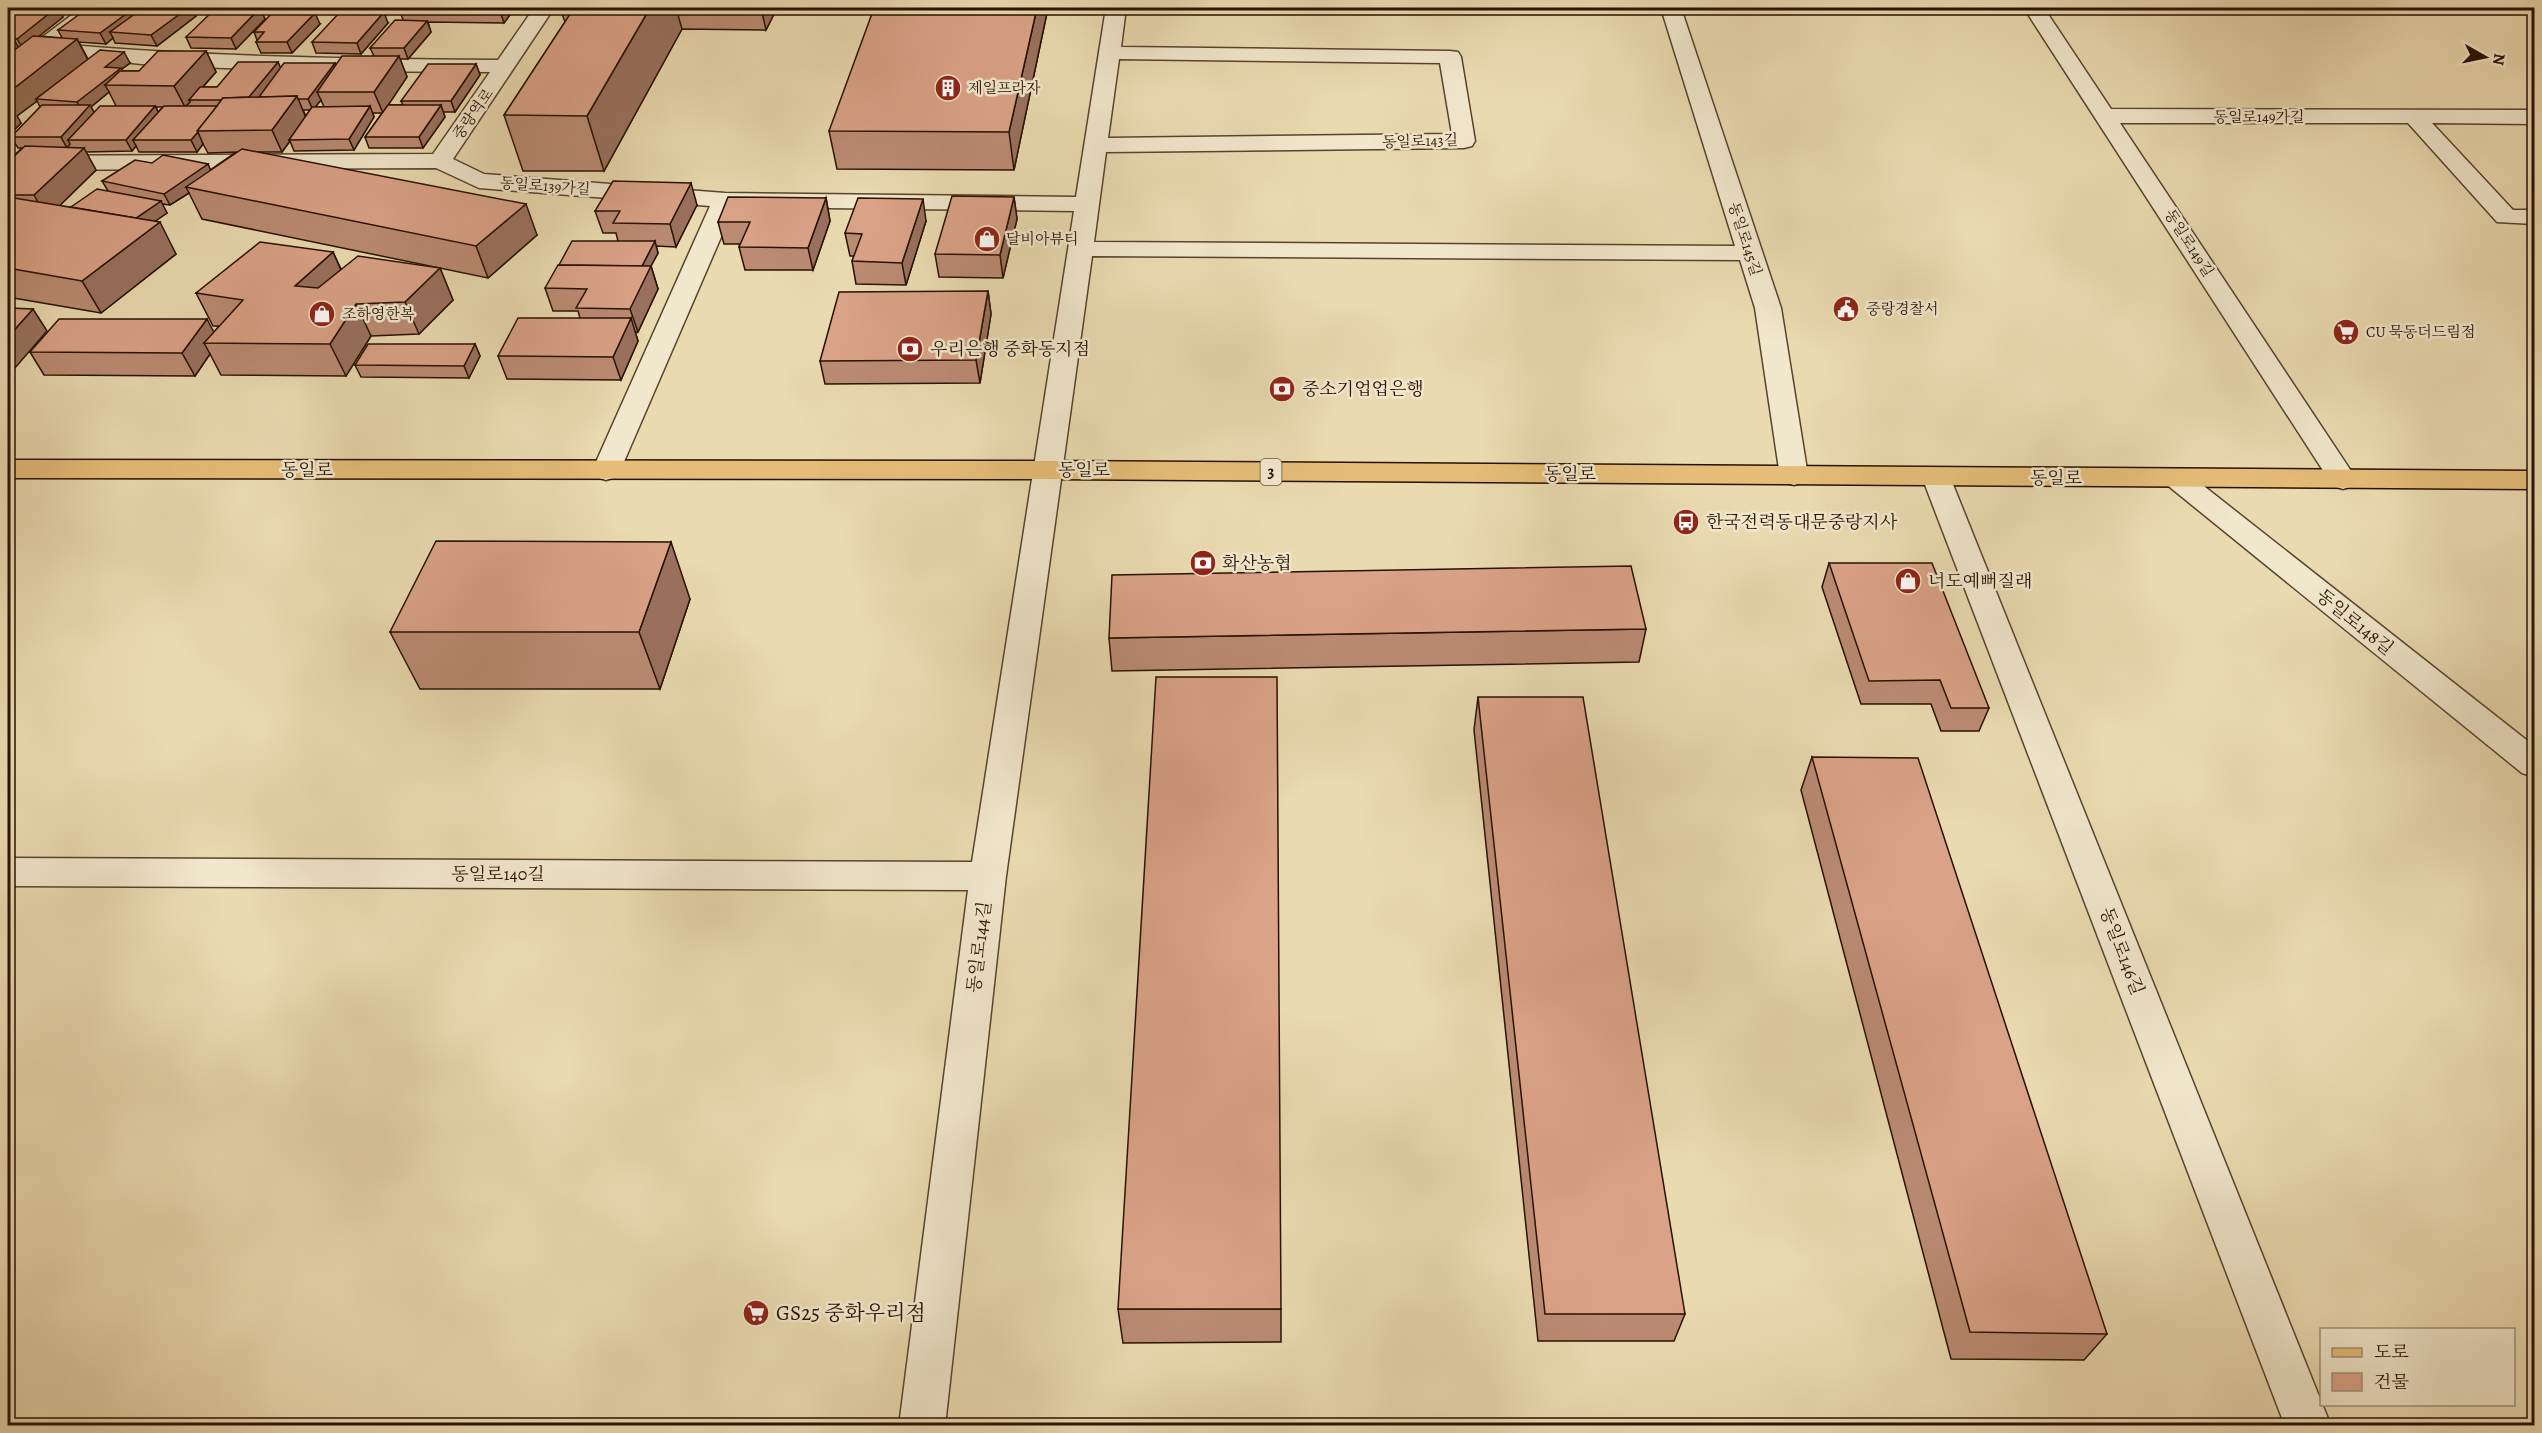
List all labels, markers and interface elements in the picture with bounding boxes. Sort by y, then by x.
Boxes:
north arrow [2455,27,2515,87]
text: N [2487,52,2511,67]
building icon: 제일프라자 [933,73,963,103]
place label: 제일프라자 [968,78,1041,98]
street label: 중랑역로 [448,84,498,143]
street label: 동일로149가길 [2213,107,2305,127]
street label: 동일로143길 [1382,130,1458,152]
street label: 동일로139가길 [499,173,591,199]
street label: 동일로145길 [1724,200,1766,278]
street label: 동일로149길 [2160,205,2218,281]
shop icon: 달비아뷰티 [972,224,1002,254]
place label: 달비아뷰티 [1006,229,1078,249]
public building icon: 중랑경찰서 [1831,294,1861,324]
shop icon: 조하영한복 [307,299,337,329]
place label: 중랑경찰서 [1866,299,1938,319]
place label: 조하영한복 [342,304,415,324]
supermarket icon: CU 묵동더드림점 [2331,317,2361,347]
place label: CU 묵동더드림점 [2366,322,2476,342]
bank icon: 우리은행 중화동지점 [895,334,925,364]
place label: 우리은행 중화동지점 [930,337,1090,361]
bank icon: 중소기업업은행 [1267,374,1297,404]
place label: 중소기업업은행 [1302,377,1424,401]
street label: 동일로 [281,458,333,482]
street label: 동일로 [1058,458,1110,482]
road number: 3 [1260,459,1282,485]
street label: 동일로 [1544,462,1596,486]
street label: 동일로 [2030,466,2082,490]
bus stop icon: 한국전력동대문중랑지사 [1671,507,1701,537]
place label: 한국전력동대문중랑지사 [1706,510,1898,534]
bank icon: 화산농협 [1188,548,1218,578]
place label: 화산농협 [1222,551,1292,575]
shop icon: 너도예뻐질래 [1893,566,1923,596]
place label: 너도예뻐질래 [1928,569,2032,593]
street label: 동일로148길 [2311,584,2399,660]
street label: 동일로140길 [451,862,545,886]
street label: 동일로144길 [961,900,997,994]
street label: 동일로146길 [2094,904,2150,998]
supermarket icon: GS25 중화우리점 [741,1298,771,1328]
place label: GS25 중화우리점 [776,1299,926,1327]
legend [2320,1328,2515,1406]
text: 도로 [2374,1340,2409,1364]
text: 건물 [2374,1370,2409,1394]

